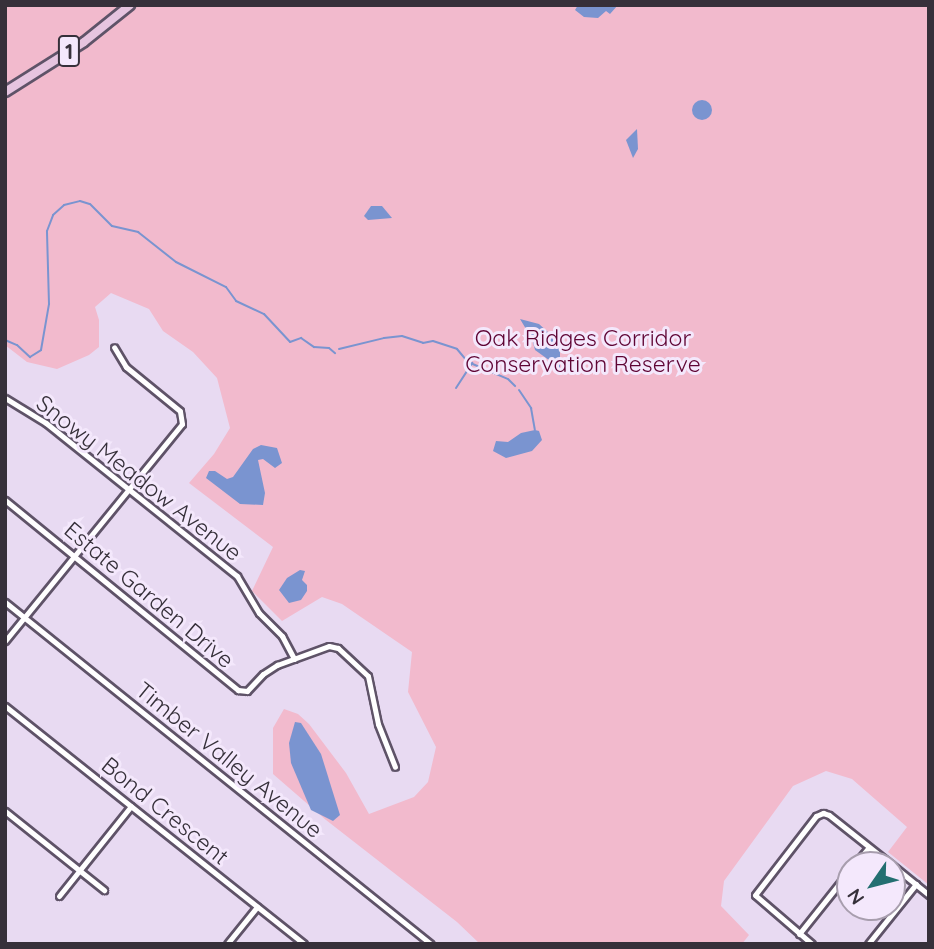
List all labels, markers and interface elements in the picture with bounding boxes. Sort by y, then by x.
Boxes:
road number: 1 [57,34,81,68]
park label: Oak Ridges Corridor Conservation Reserve [465,324,701,378]
street label: Snowy Meadow Avenue [31,389,247,567]
street label: Estate Garden Drive [59,516,239,674]
street label: Timber Valley Avenue [130,676,328,844]
street label: Bond Crescent [96,751,234,871]
north arrow [836,851,906,921]
text: N [842,884,869,910]

